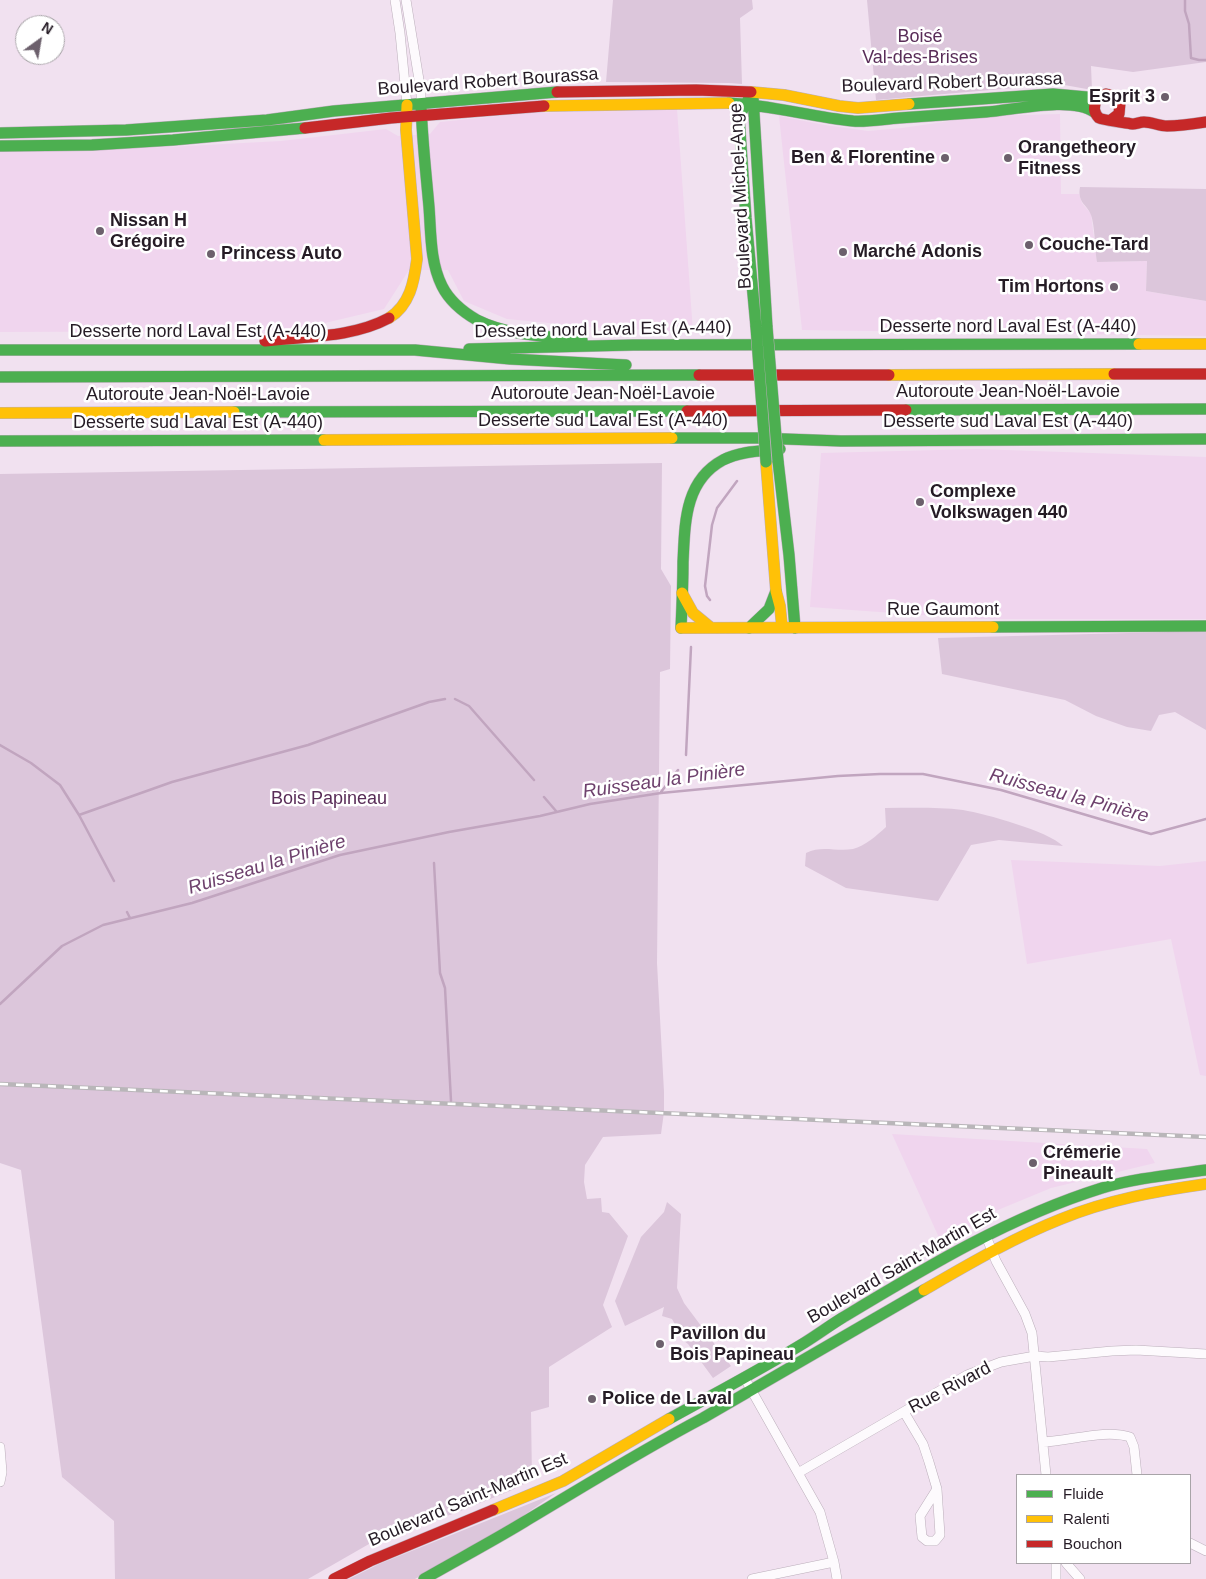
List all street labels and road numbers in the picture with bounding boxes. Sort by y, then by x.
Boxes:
street label: Boulevard Robert Bourassa [377,64,599,100]
street label: Boulevard Robert Bourassa [841,68,1063,98]
street label: Boulevard Michel-Ange [725,103,757,289]
street label: Desserte nord Laval Est (A-440) [879,316,1137,338]
street label: Desserte nord Laval Est (A-440) [474,317,732,343]
street label: Desserte nord Laval Est (A-440) [69,321,327,343]
street label: Autoroute Jean-Noël-Lavoie [896,381,1120,403]
street label: Autoroute Jean-Noël-Lavoie [491,383,715,405]
street label: Autoroute Jean-Noël-Lavoie [86,384,310,406]
street label: Desserte sud Laval Est (A-440) [478,410,728,432]
street label: Desserte sud Laval Est (A-440) [883,411,1133,433]
street label: Desserte sud Laval Est (A-440) [73,412,323,434]
street label: Rue Gaumont [887,599,999,621]
street label: Boulevard Saint-Martin Est [804,1203,1000,1329]
street label: Rue Rivard [905,1357,995,1419]
street label: Boulevard Saint-Martin Est [365,1448,571,1552]

